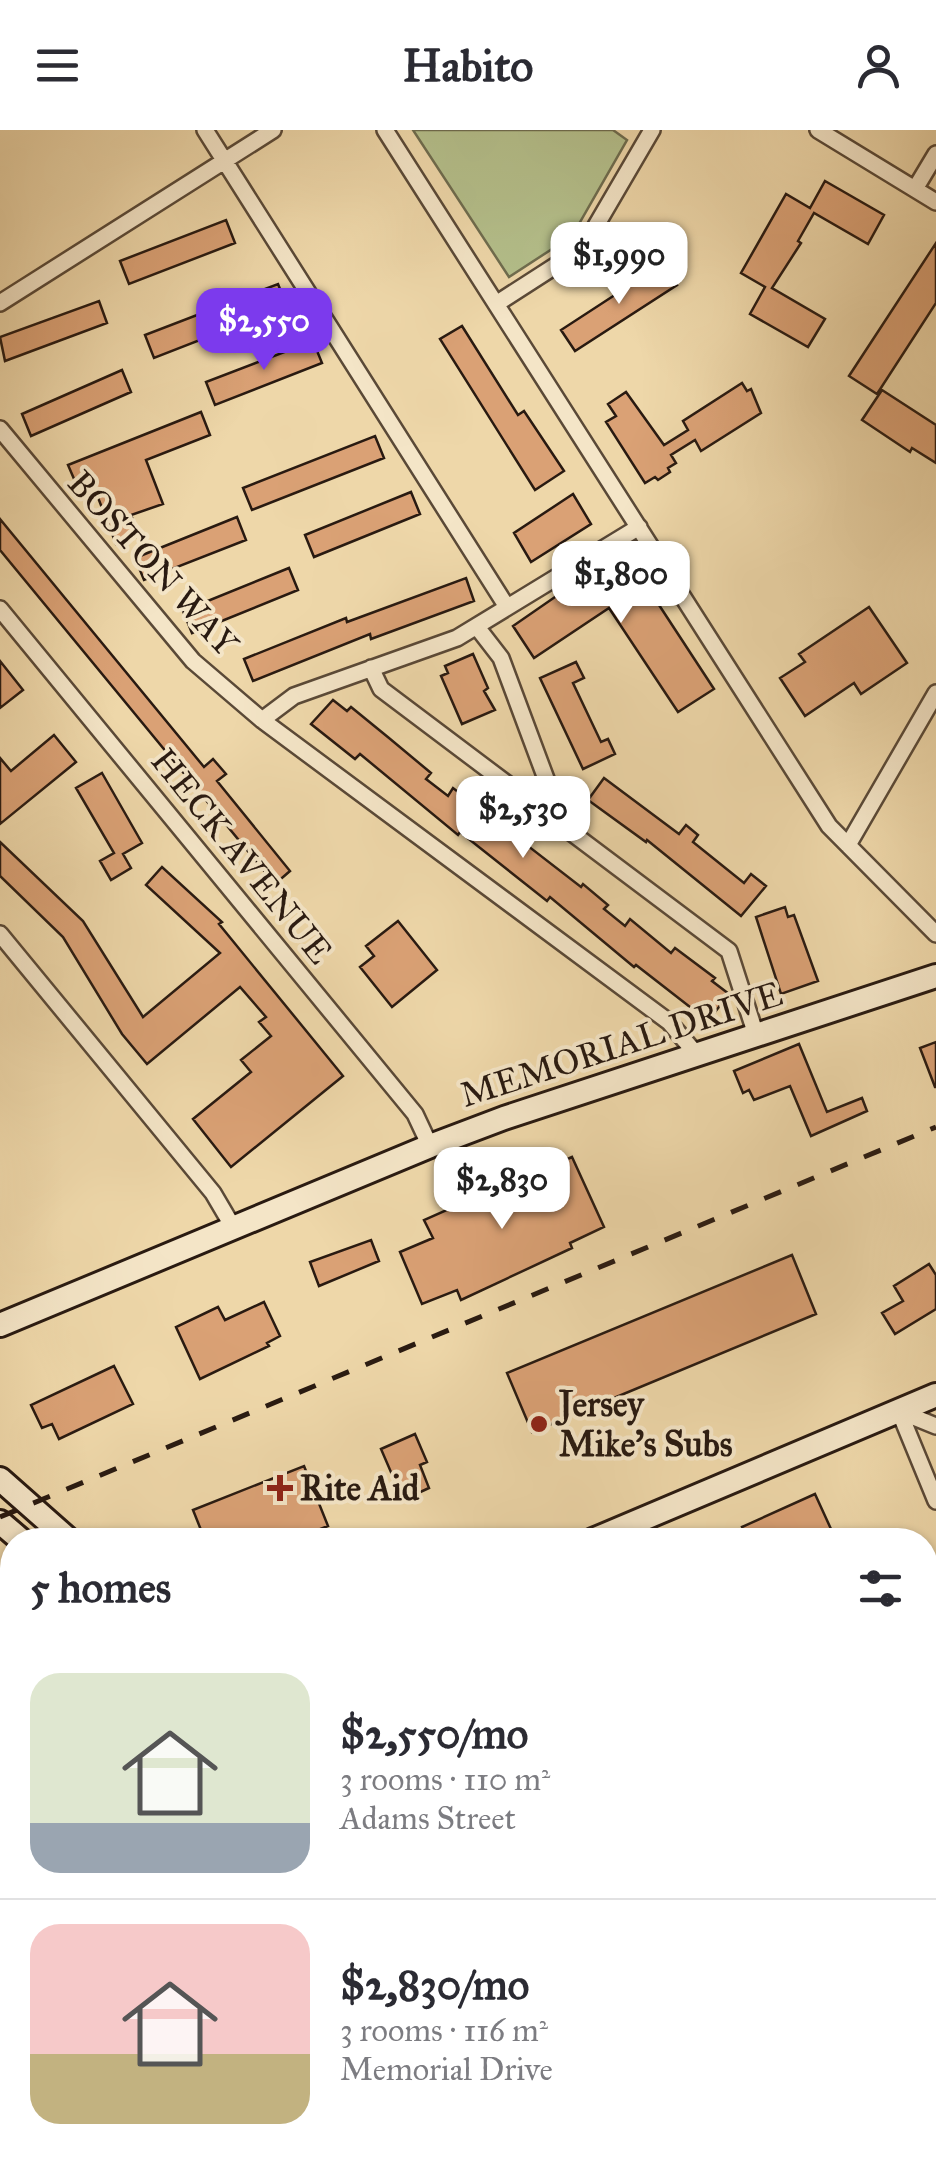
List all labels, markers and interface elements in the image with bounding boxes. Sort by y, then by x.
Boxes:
icon: menu [30,38,85,93]
text: Habito [403,38,533,93]
icon: person [851,38,906,93]
pin: $1,990 [538,222,700,307]
text: $1,990 [573,235,665,274]
pin: $2,550 [183,288,345,373]
text: $2,550 [218,301,310,340]
street label: BOSTON WAY [58,462,247,665]
pin: $1,800 [540,541,702,626]
text: $1,800 [574,554,668,593]
street label: HECK AVENUE [142,740,341,973]
pin: $2,530 [442,776,604,861]
text: $2,530 [478,789,568,828]
street label: MEMORIAL DRIVE [455,972,788,1117]
pin: $2,830 [421,1147,583,1232]
text: $2,830 [456,1160,548,1199]
place label: Jersey Mike's Subs [555,1383,733,1466]
marker: Jersey Mike's Subs [528,1413,550,1435]
place label: Rite Aid [300,1467,420,1510]
marker: Rite Aid [269,1477,291,1499]
icon: filters [853,1561,908,1616]
text: 5 homes [30,1562,171,1614]
text: $2,550/mo [340,1708,528,1760]
icon: home [110,1713,230,1833]
text: 3 rooms · 110 m² [340,1760,550,1799]
text: Adams Street [340,1799,516,1838]
text: $2,830/mo [340,1959,529,2011]
icon: home [110,1964,230,2084]
text: 3 rooms · 116 m² [340,2011,548,2050]
text: Memorial Drive [340,2050,553,2089]

